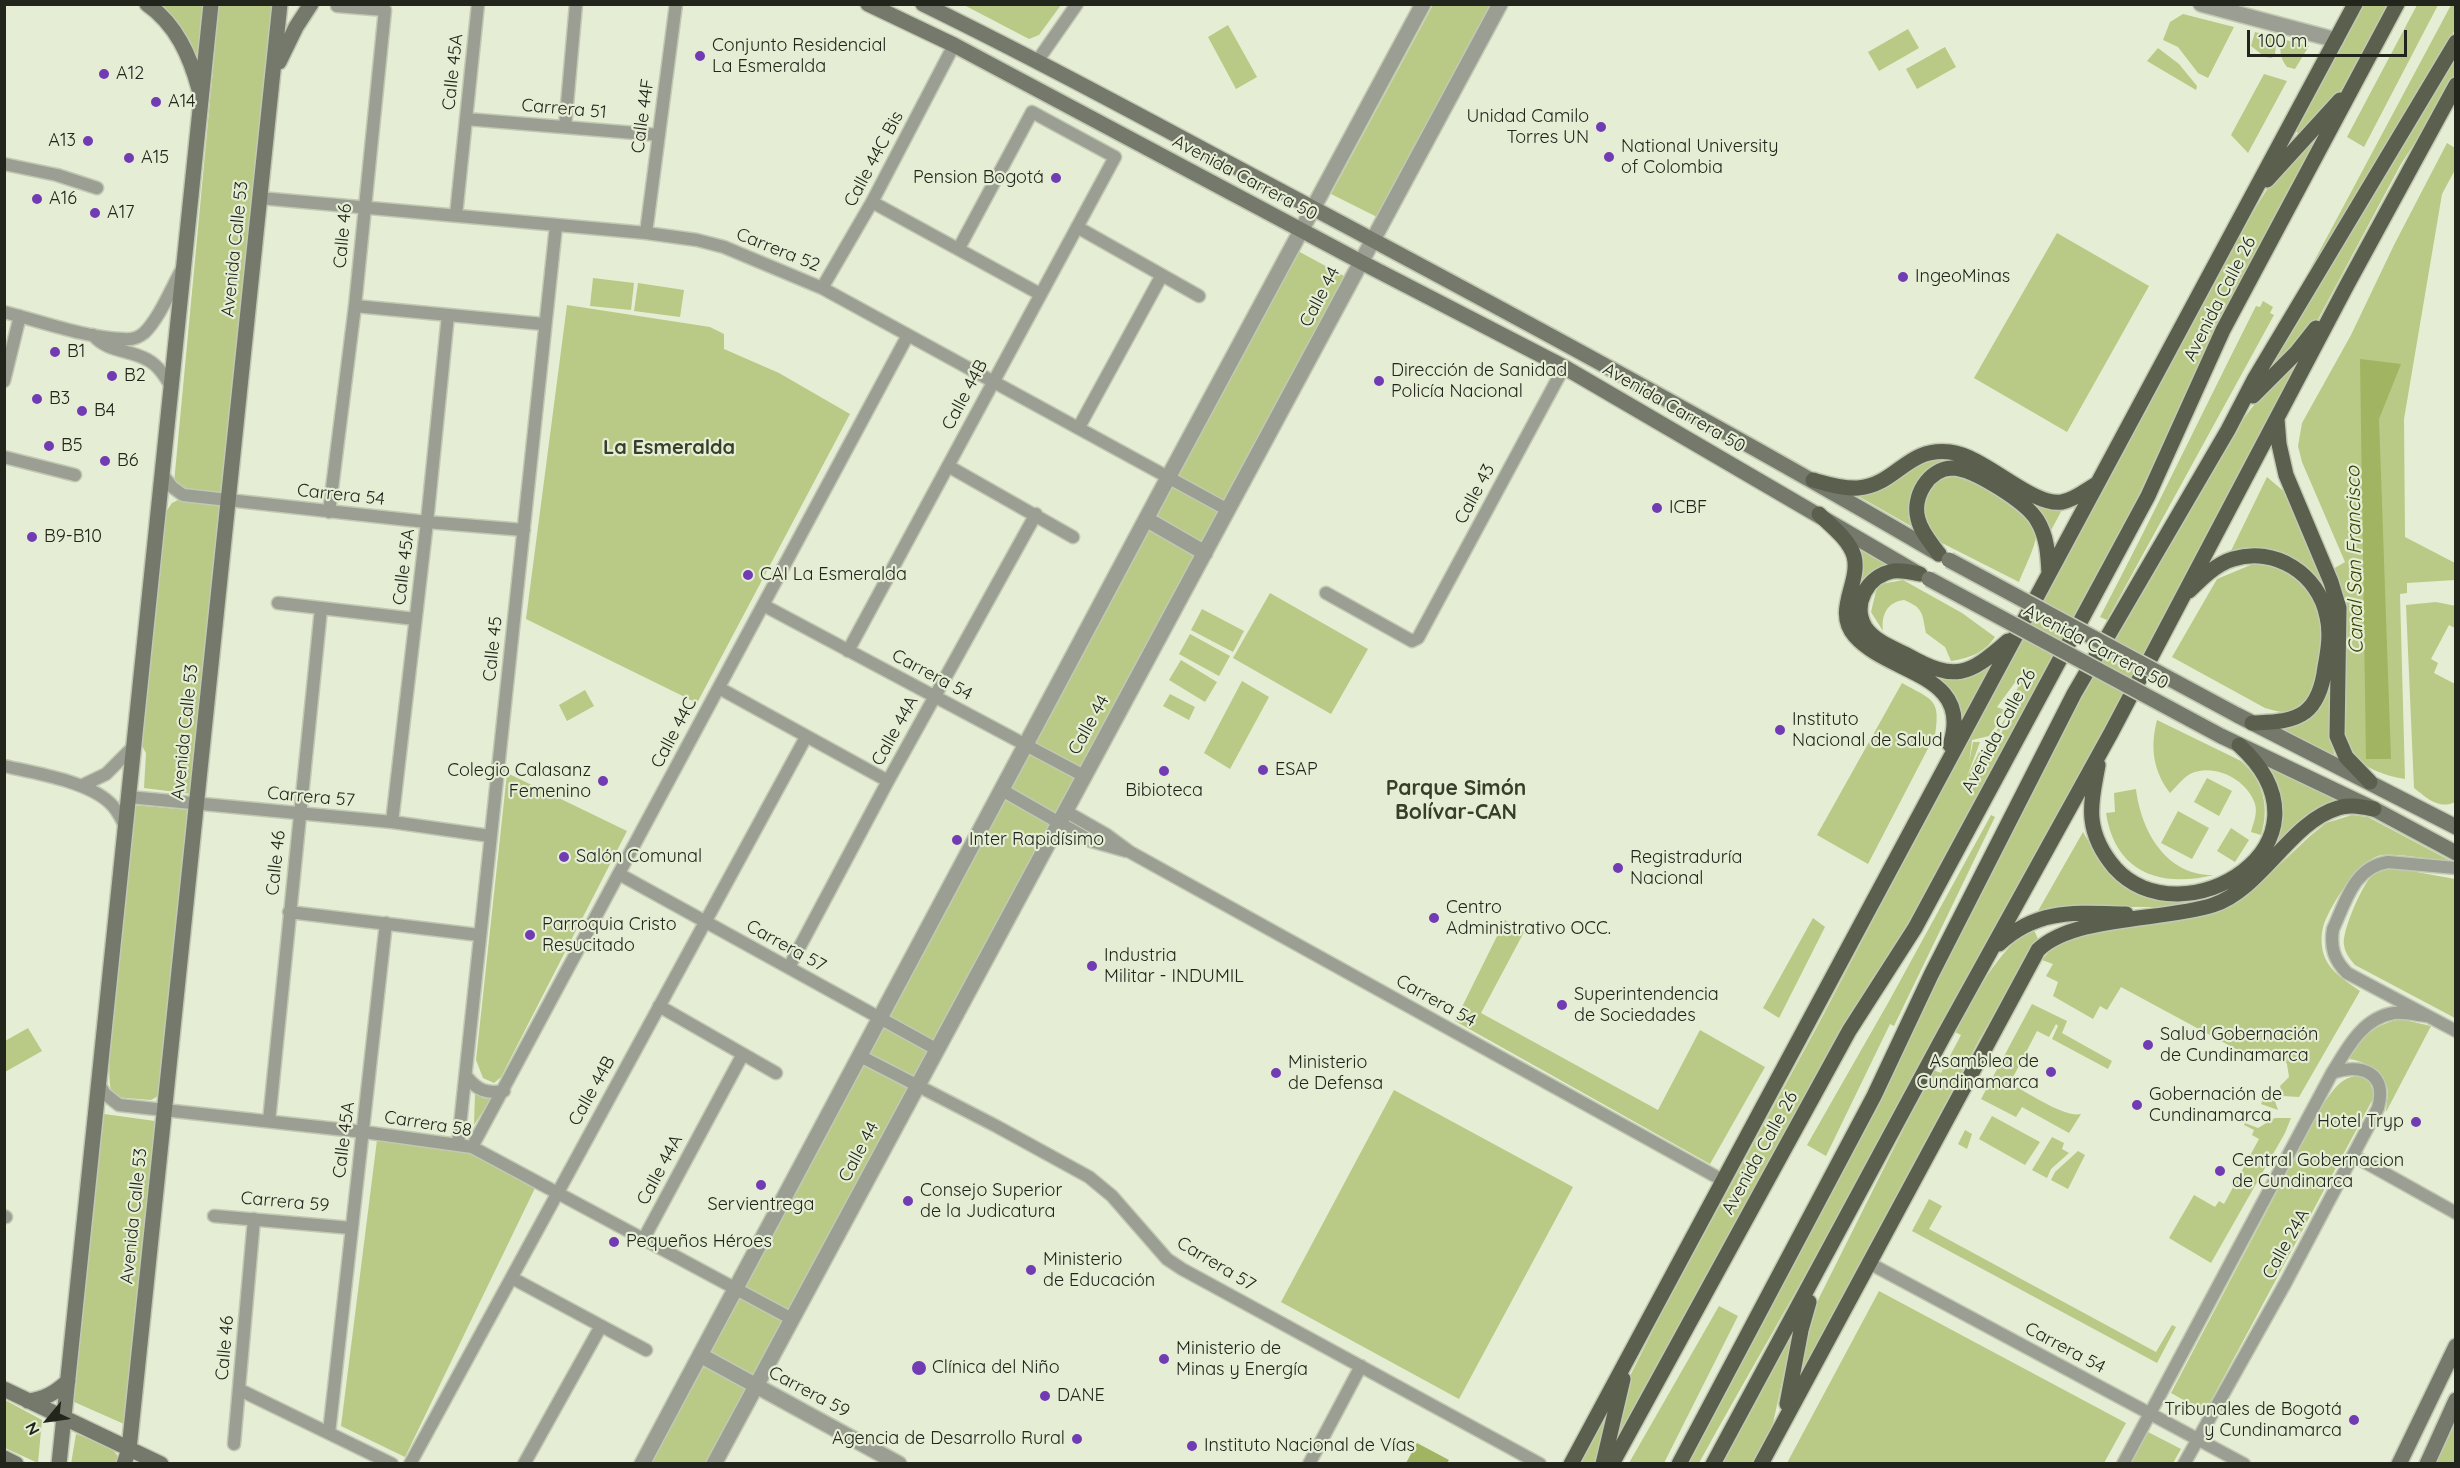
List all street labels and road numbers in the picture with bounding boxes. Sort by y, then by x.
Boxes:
street label: Calle 45A [438,33,468,111]
street label: Calle 44F [627,77,659,155]
street label: Carrera 51 [521,95,607,123]
street label: Calle 44C Bis [840,107,908,211]
street label: Avenida Carrera 50 [1169,131,1321,225]
street label: Avenida Calle 53 [217,180,253,318]
street label: Calle 46 [329,203,357,269]
street label: Carrera 52 [733,223,823,277]
street label: Avenida Calle 26 [2179,233,2261,365]
street label: Calle 44 [1295,263,1345,331]
street label: Calle 44B [937,356,993,434]
street label: Avenida Carrera 50 [1599,358,1749,458]
street label: Calle 43 [1450,460,1500,528]
street label: Carrera 54 [296,480,386,510]
street label: Calle 45A [389,528,419,606]
street label: Avenida Carrera 50 [2020,600,2172,694]
street label: Calle 45 [479,615,507,683]
street label: Carrera 54 [888,645,976,705]
street label: Avenida Calle 53 [167,663,203,801]
street label: Avenida Calle 26 [1957,665,2041,797]
street label: Calle 44 [1064,691,1114,759]
street label: Calle 44A [867,692,923,770]
street label: Calle 44C [646,694,702,772]
street label: Carrera 57 [266,782,356,812]
street label: Calle 46 [262,830,290,896]
street label: Carrera 57 [742,915,830,977]
street label: Carrera 54 [1392,970,1480,1032]
street label: Calle 44B [564,1052,620,1130]
street label: Avenida Calle 26 [1717,1088,1803,1218]
street label: Calle 45A [329,1101,359,1179]
street label: Carrera 58 [383,1106,473,1142]
street label: Calle 44 [834,1118,884,1186]
street label: Calle 44A [633,1131,687,1209]
street label: Avenida Calle 53 [116,1147,152,1285]
street label: Carrera 59 [240,1187,330,1217]
street label: Calle 24A [2258,1205,2314,1283]
street label: Carrera 57 [1173,1232,1259,1296]
street label: Calle 46 [211,1315,239,1381]
street label: Carrera 54 [2021,1318,2109,1378]
street label: Carrera 59 [765,1362,853,1422]

